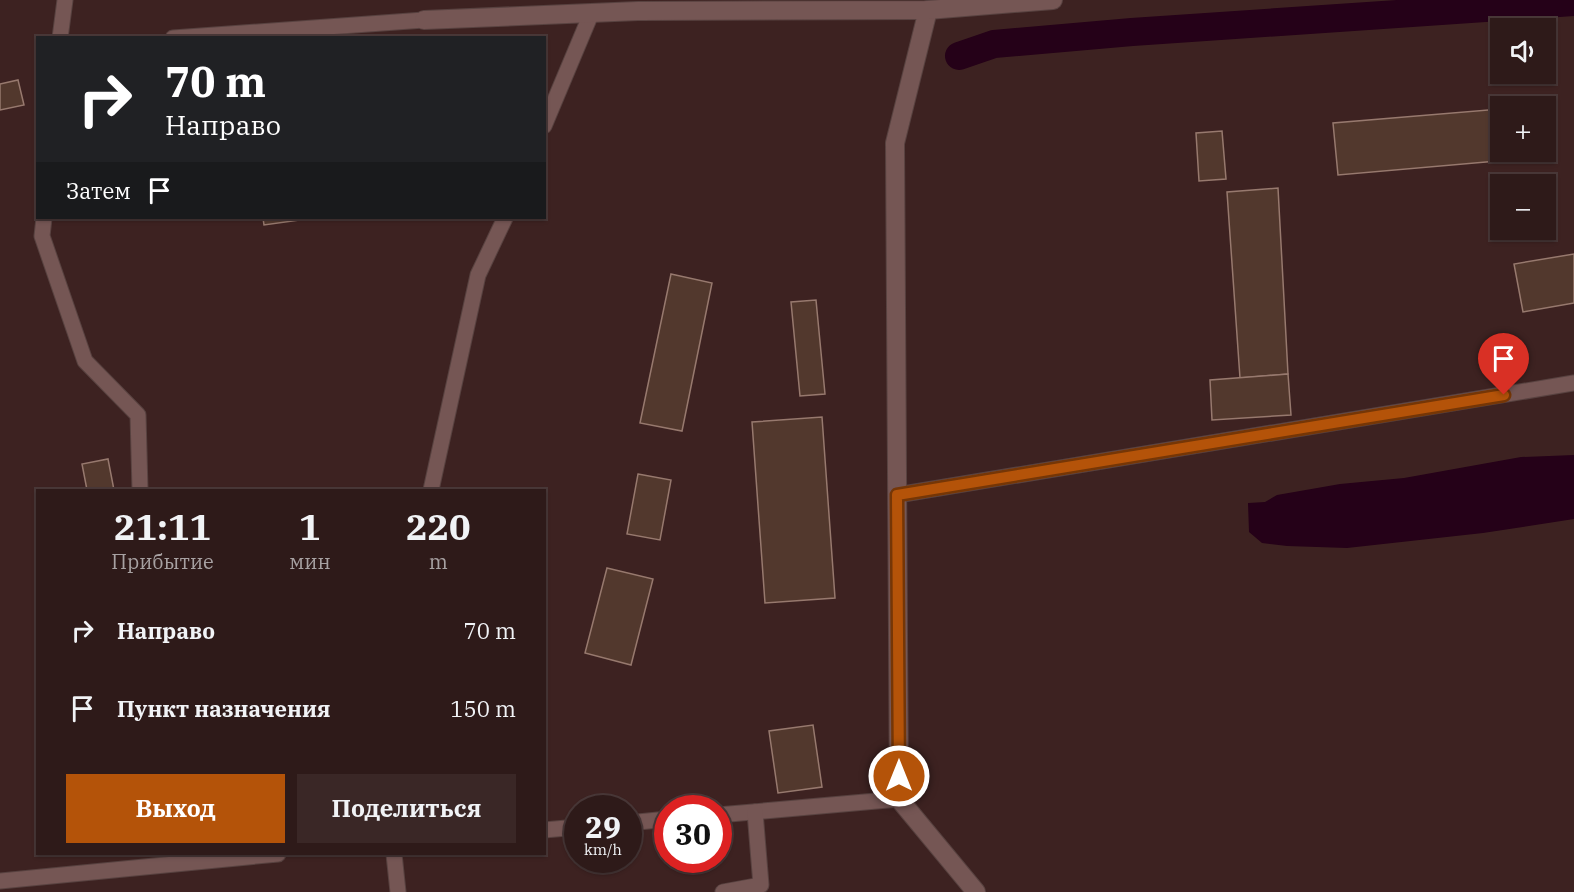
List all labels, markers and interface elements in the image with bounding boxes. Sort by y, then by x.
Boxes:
map controls [1490,18,1556,240]
button: sound [1490,18,1556,84]
text: 70 m [165,54,266,109]
icon: right [66,60,144,138]
button: + [1490,96,1556,162]
text: Направо [165,107,281,142]
icon: arrive [143,174,176,207]
button: − [1490,174,1556,240]
text: Затем [66,176,131,205]
pin [1478,333,1529,395]
icon: arrive [1487,342,1520,375]
text: 21:11 [114,503,211,550]
text: 1 [299,503,321,550]
text: 220 [406,503,471,550]
text: Прибытие [111,548,214,575]
text: мин [289,548,331,575]
text: m [429,548,448,575]
icon: right [66,614,99,647]
text: Направо [117,616,215,645]
text: 70 m [464,616,516,645]
icon: arrive [66,692,99,725]
text: Пункт назначения [117,694,331,723]
text: 150 m [450,694,516,723]
position arrow [867,744,931,808]
button: Выход [66,774,285,843]
button: Поделиться [297,774,516,843]
speed limit sign: 30 [654,795,732,873]
text: 29 [585,807,621,846]
text: km/h [584,840,622,859]

